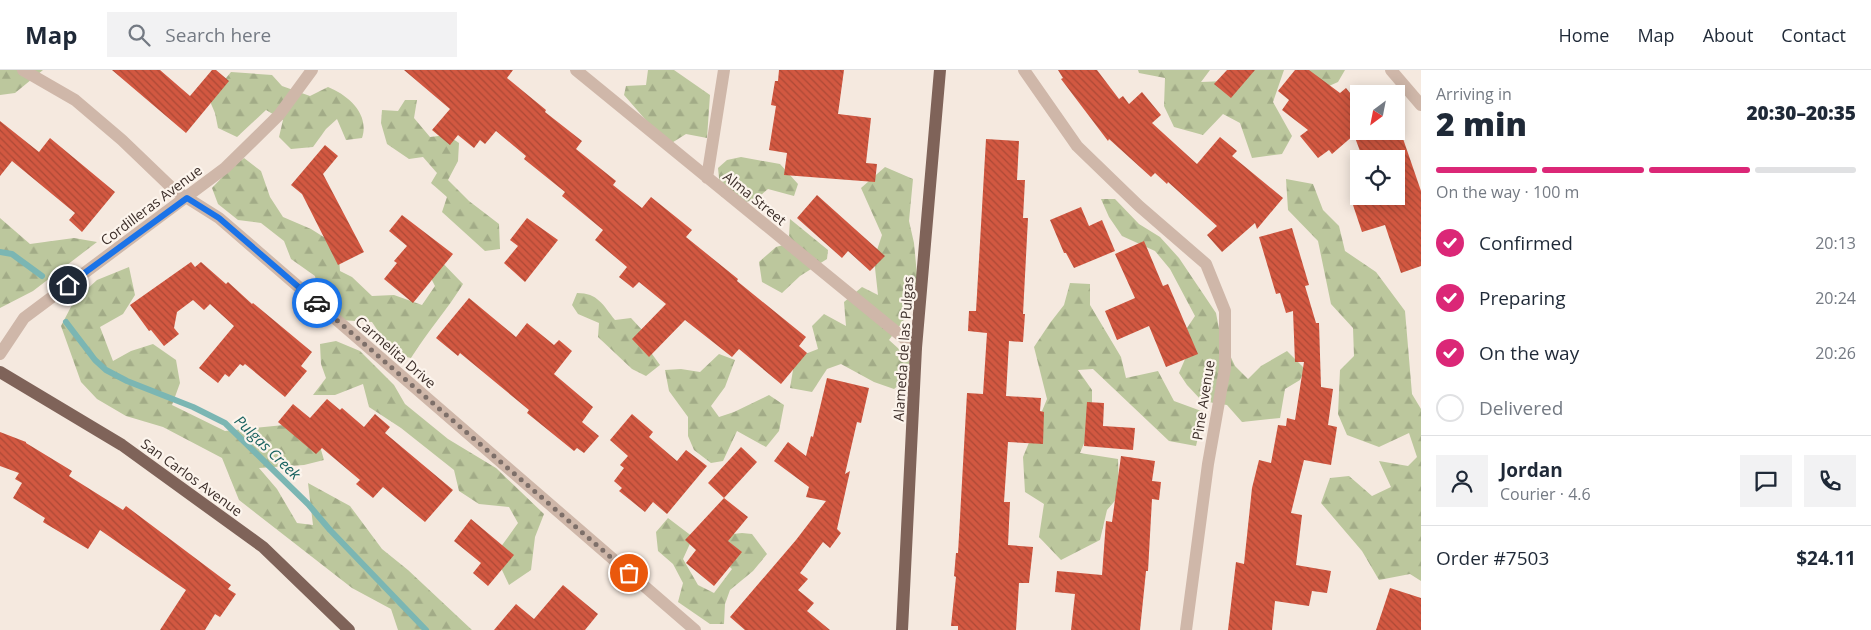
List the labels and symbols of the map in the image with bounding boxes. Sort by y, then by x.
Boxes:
north arrow [1350,85,1405,140]
street label: Cordilleras Avenue [96,160,206,249]
street label: Alma Street [720,167,790,229]
pin [47,264,89,306]
street label: Alameda de las Pulgas [888,276,918,422]
courier [292,278,342,328]
street label: Carmelita Drive [352,312,440,392]
street label: Pine Avenue [1187,358,1219,441]
water label: Pulgas Creek [231,410,306,484]
street label: San Carlos Avenue [137,434,247,520]
pin [608,552,650,594]

